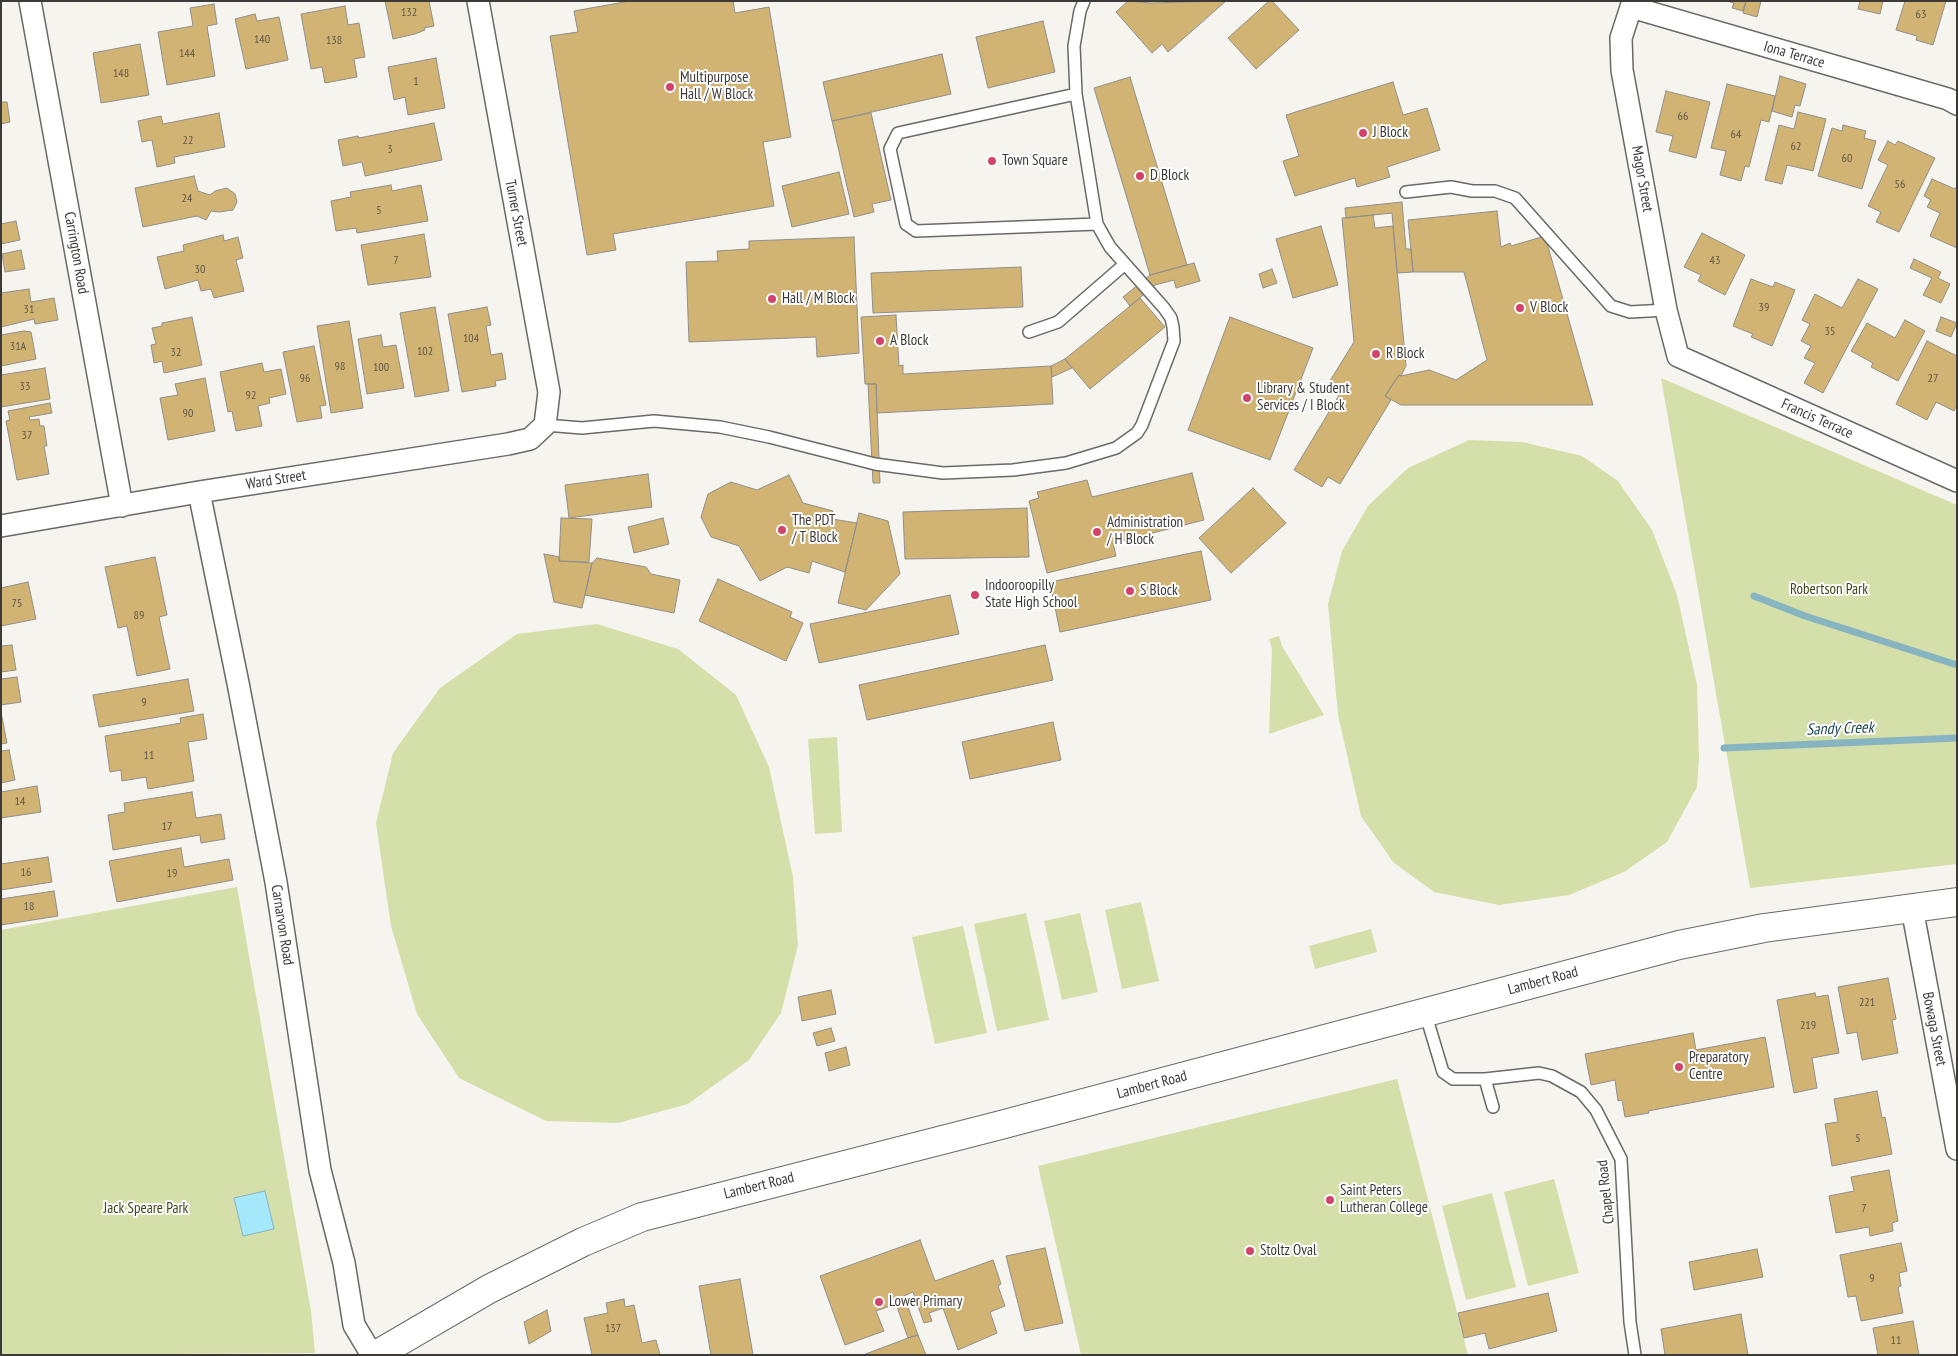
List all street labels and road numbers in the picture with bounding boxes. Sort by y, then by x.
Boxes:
street label: Iona Terrace [1761,38,1827,72]
street label: Magor Street [1627,145,1657,213]
street label: Turner Street [501,178,531,248]
street label: Carrington Road [60,211,92,295]
street label: Francis Terrace [1778,395,1856,443]
street label: Ward Street [245,466,307,494]
street label: Carnarvon Road [267,884,297,966]
street label: Lambert Road [1506,963,1580,999]
street label: Bowaga Street [1918,990,1950,1068]
street label: Lambert Road [1115,1067,1189,1103]
street label: Chapel Road [1594,1159,1618,1225]
street label: Lambert Road [722,1169,796,1203]

